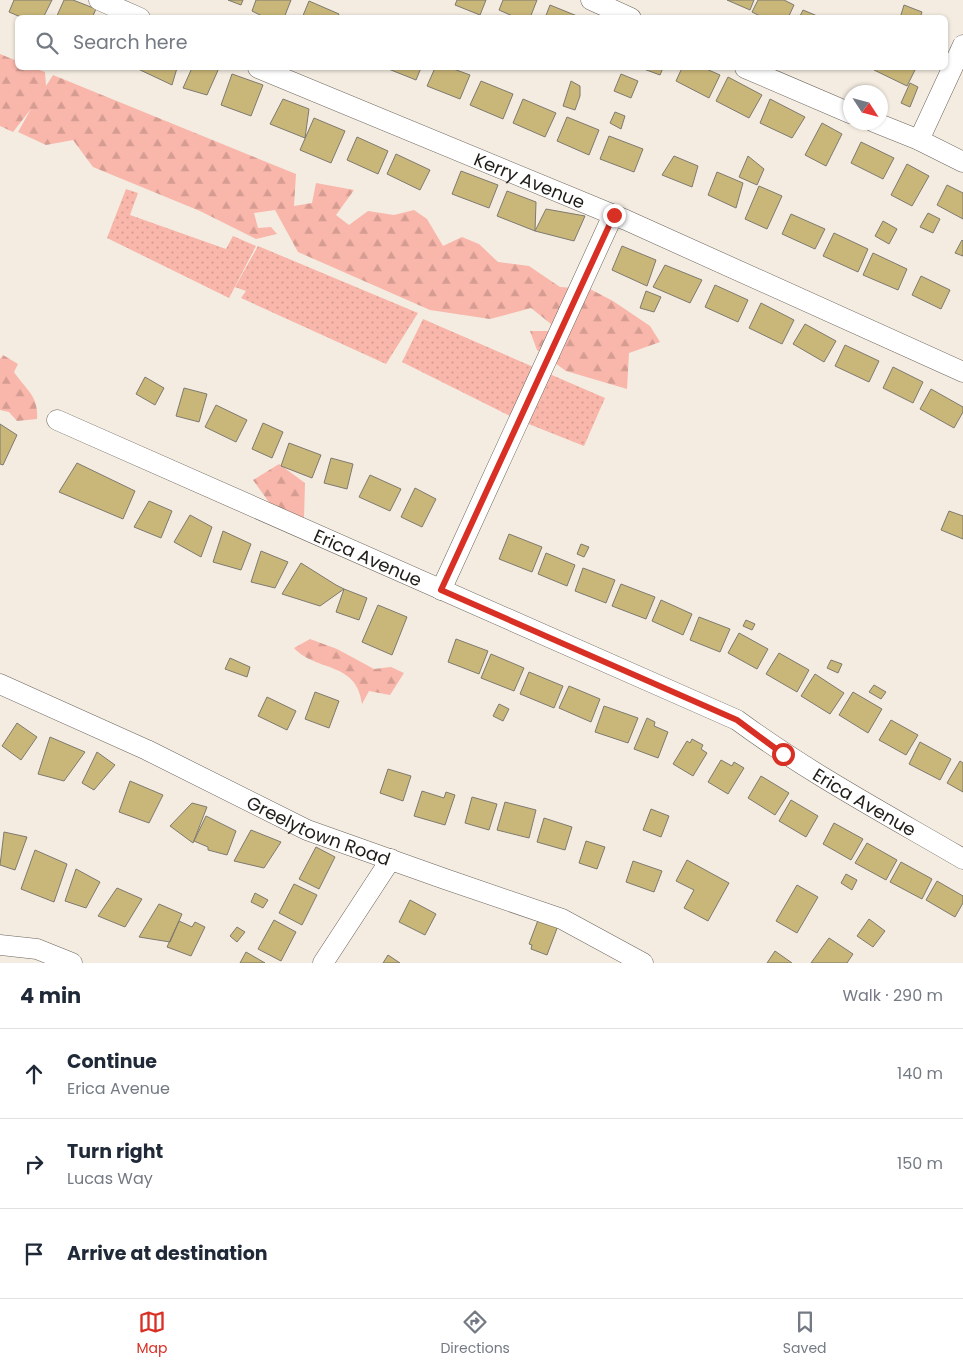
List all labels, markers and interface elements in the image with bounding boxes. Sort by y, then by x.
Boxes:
search box [15,15,948,70]
icon: search [33,29,61,57]
text: Search here [73,29,187,56]
north arrow [843,85,888,130]
street label: Kerry Avenue [470,146,589,214]
route end [603,204,626,227]
street label: Erica Avenue [310,522,426,592]
route start [772,743,795,766]
street label: Erica Avenue [808,762,921,842]
street label: Greelytown Road [242,789,394,871]
text: 4 min [20,981,81,1010]
text: Walk · 290 m [842,984,943,1007]
text: Continue [67,1048,157,1075]
icon: ahead [20,1060,48,1088]
text: 140 m [897,1062,943,1085]
text: Erica Avenue [67,1077,170,1100]
text: Turn right [67,1138,163,1165]
icon: right [20,1150,48,1178]
text: 150 m [897,1152,943,1175]
text: Lucas Way [67,1167,153,1190]
icon: arrive [20,1240,48,1268]
text: Arrive at destination [67,1240,268,1267]
tab: Map [136,1308,167,1359]
tab: Directions [440,1308,510,1359]
tab: Saved [783,1308,827,1359]

